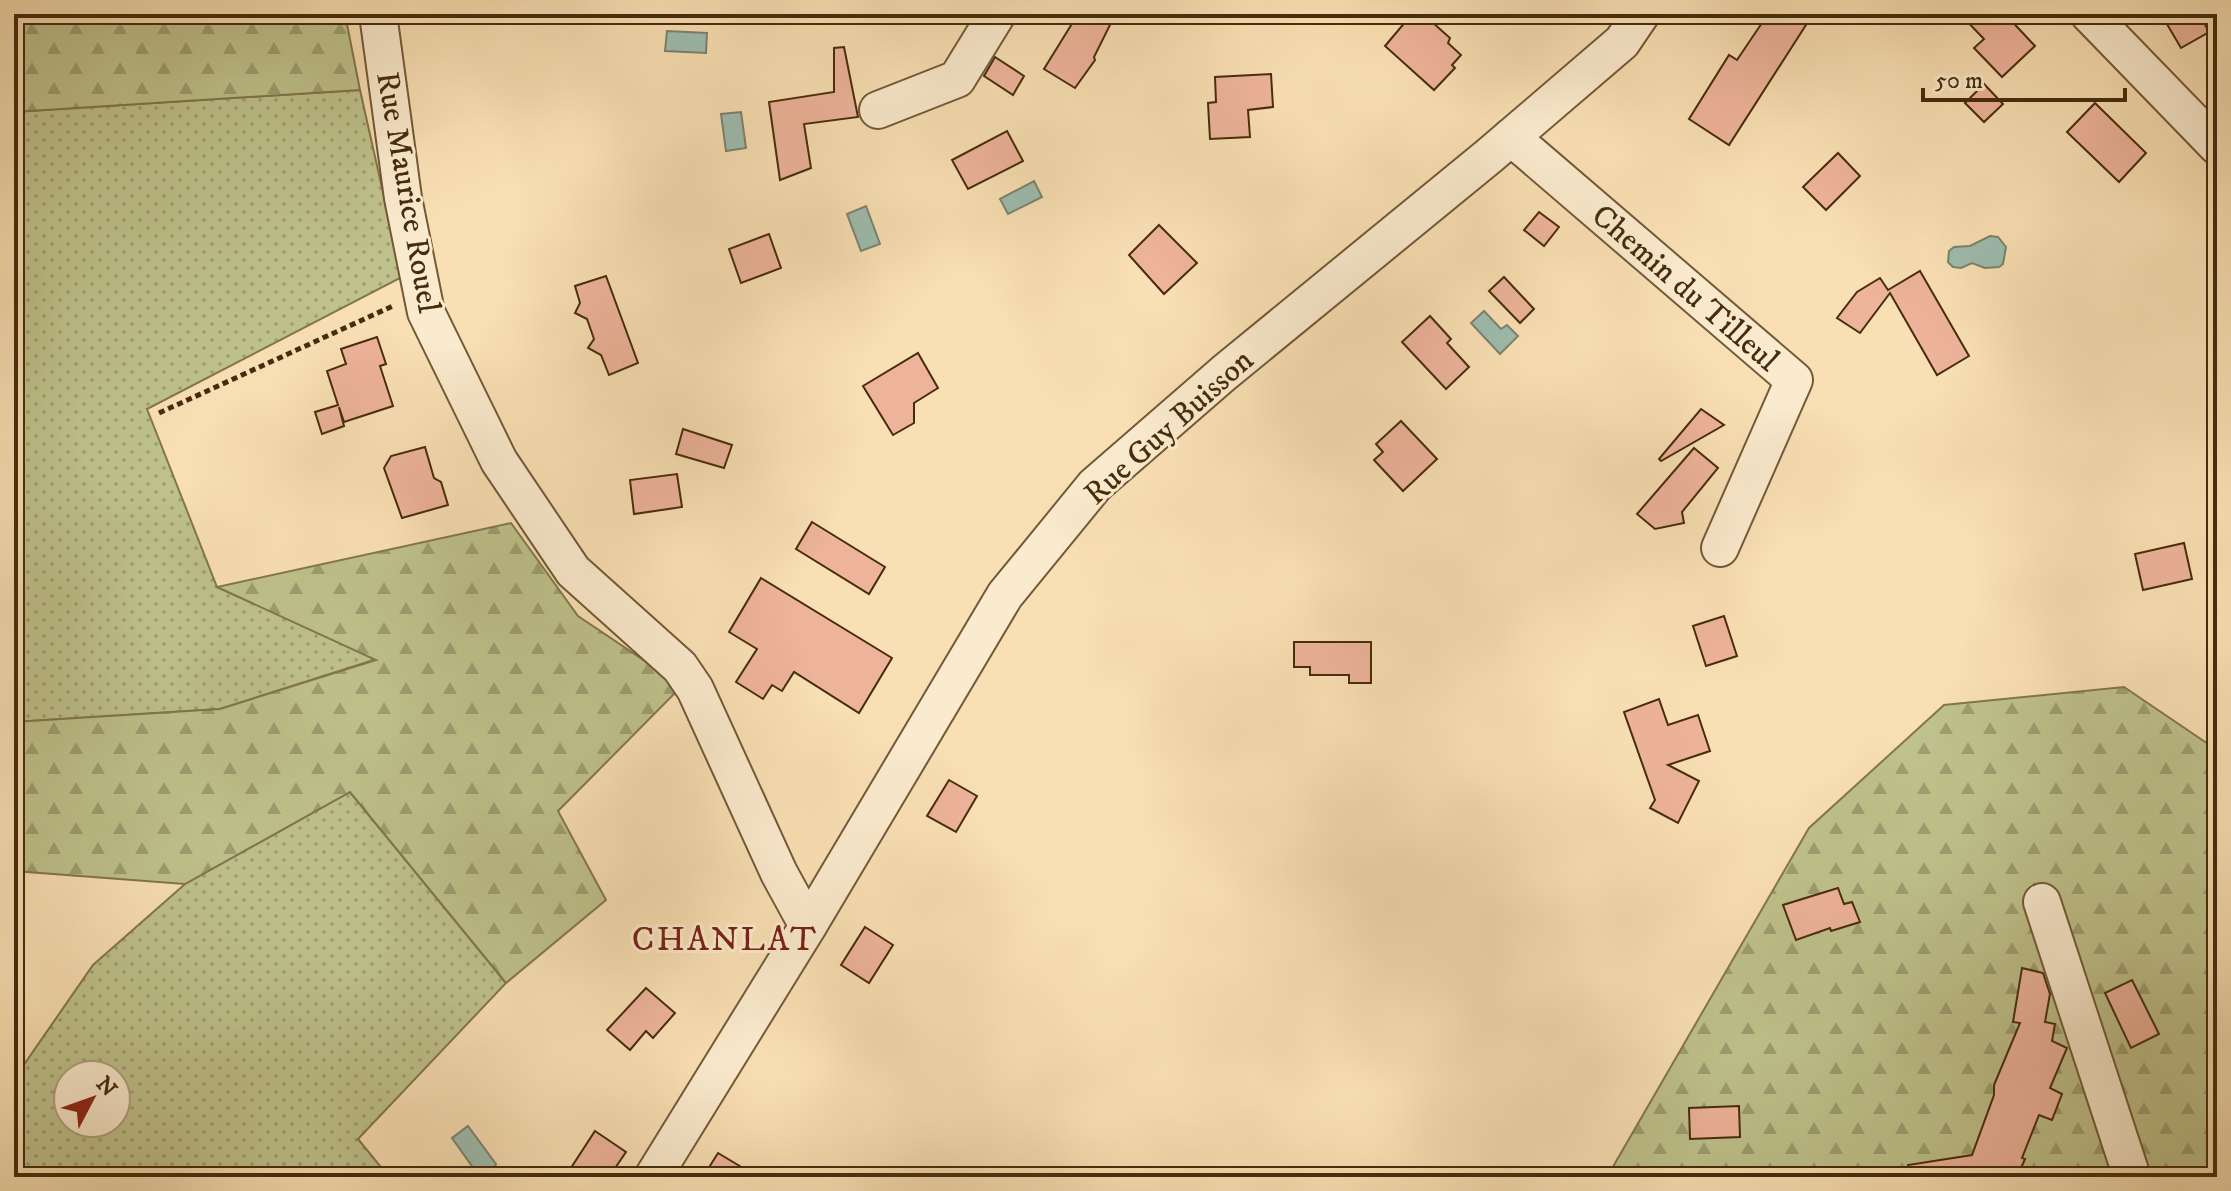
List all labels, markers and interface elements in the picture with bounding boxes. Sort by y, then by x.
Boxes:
scale bar [1923,52,2125,102]
text: 50 m [1935,66,1983,96]
street label: Rue Maurice Rouel [366,69,448,316]
street label: Chemin du Tilleul [1583,196,1787,381]
street label: Rue Guy Buisson [1076,341,1263,514]
district label: CHANLAT [632,919,818,961]
north arrow [52,1059,132,1139]
text: N [90,1071,122,1103]

